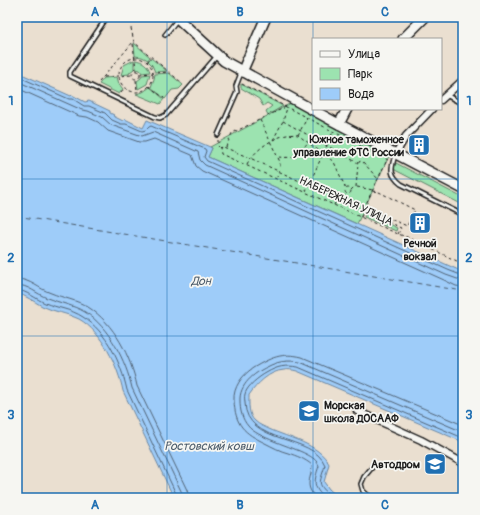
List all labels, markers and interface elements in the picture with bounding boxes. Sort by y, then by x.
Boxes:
text: A [91,4,100,20]
text: B [236,4,244,20]
text: C [381,4,389,20]
legend [312,38,442,110]
text: Улица [348,47,380,62]
text: Парк [348,67,373,82]
text: Вода [348,87,374,102]
text: 1 [8,93,14,109]
text: 1 [466,93,472,109]
building icon: Южное таможенное управление ФТС России [406,132,432,158]
place label: Южное таможенное управление ФТС России [293,133,405,159]
street label: НАБЕРЕЖНАЯ УЛИЦА [297,174,395,228]
building icon: Речной вокзал [407,210,433,236]
place label: Речной вокзал [403,237,437,263]
text: 2 [7,250,15,266]
text: 2 [465,250,473,266]
water label: Дон [190,274,212,289]
school or university icon: Морская школа ДОСААФ [296,398,322,424]
place label: Морская школа ДОСААФ [324,399,399,425]
text: 3 [7,407,15,423]
text: 3 [465,407,473,423]
water label: Ростовский ковш [164,439,255,454]
school or university icon: Автодром [422,451,448,477]
place label: Автодром [371,458,420,471]
text: A [91,497,100,513]
text: B [236,497,244,513]
text: C [381,497,389,513]

